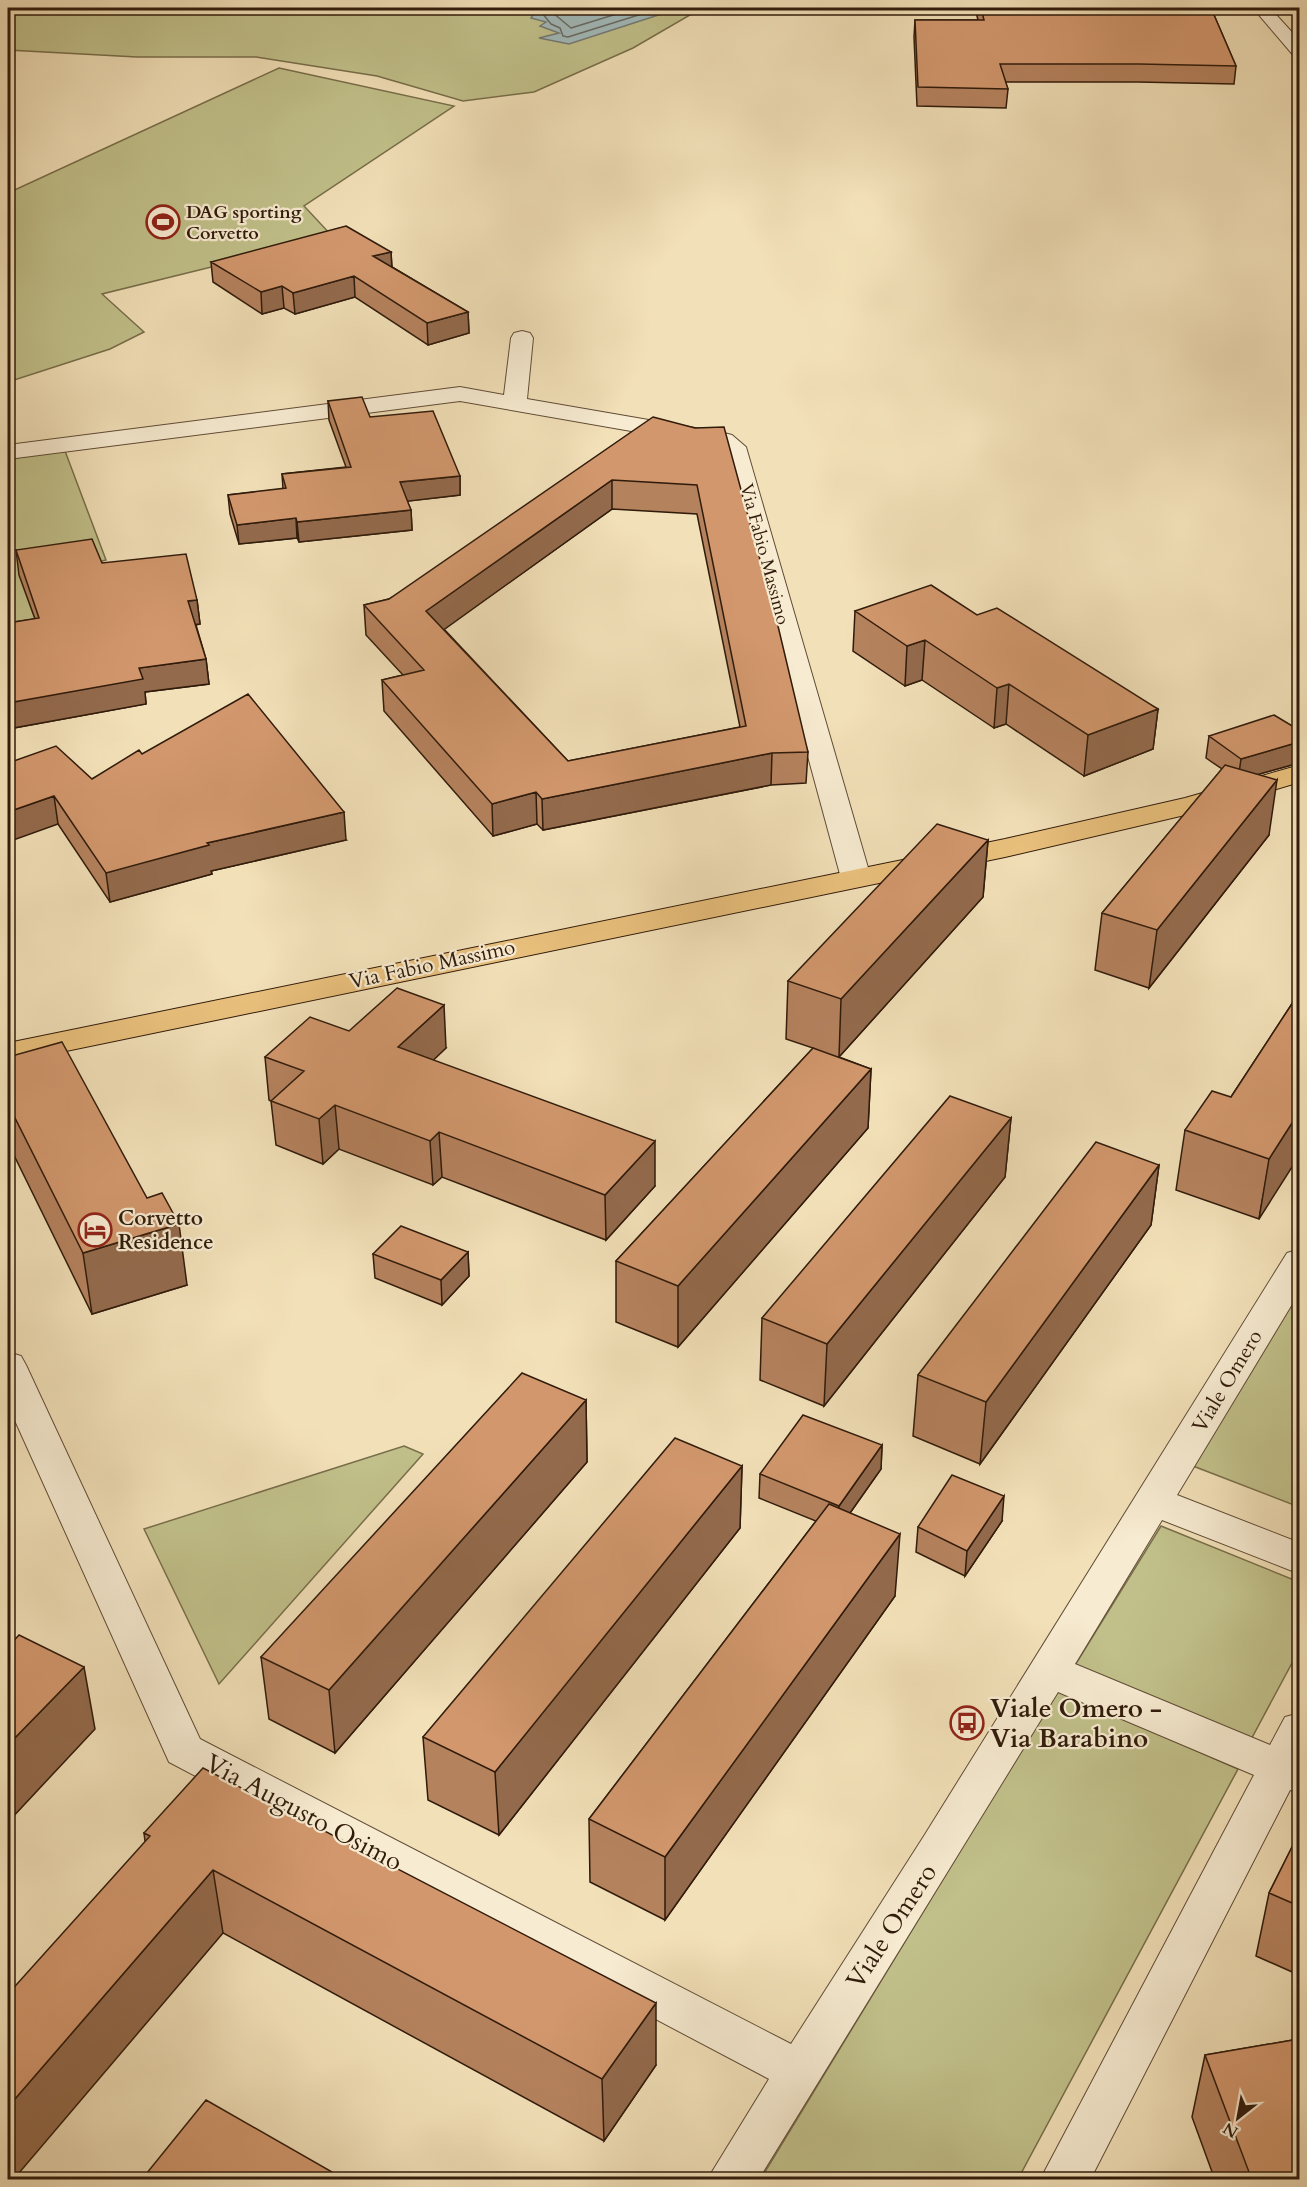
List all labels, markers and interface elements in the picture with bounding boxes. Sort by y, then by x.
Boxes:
place label: DAG sporting Corvetto [186,200,302,246]
sports icon: DAG sporting Corvetto [145,204,181,240]
street label: Via Fabio Massimo [734,481,795,628]
street label: Via Fabio Massimo [346,933,518,996]
place label: Corvetto Residence [118,1204,214,1257]
hotel icon: Corvetto Residence [77,1212,113,1248]
street label: Viale Omero [1185,1324,1270,1438]
place label: Viale Omero - Via Barabino [990,1691,1162,1756]
bus stop icon: Viale Omero - Via Barabino [949,1705,985,1741]
street label: Via Augusto Osimo [199,1746,409,1879]
street label: Viale Omero [838,1857,945,1996]
north arrow [1208,2088,1268,2148]
text: N [1219,2117,1242,2143]

